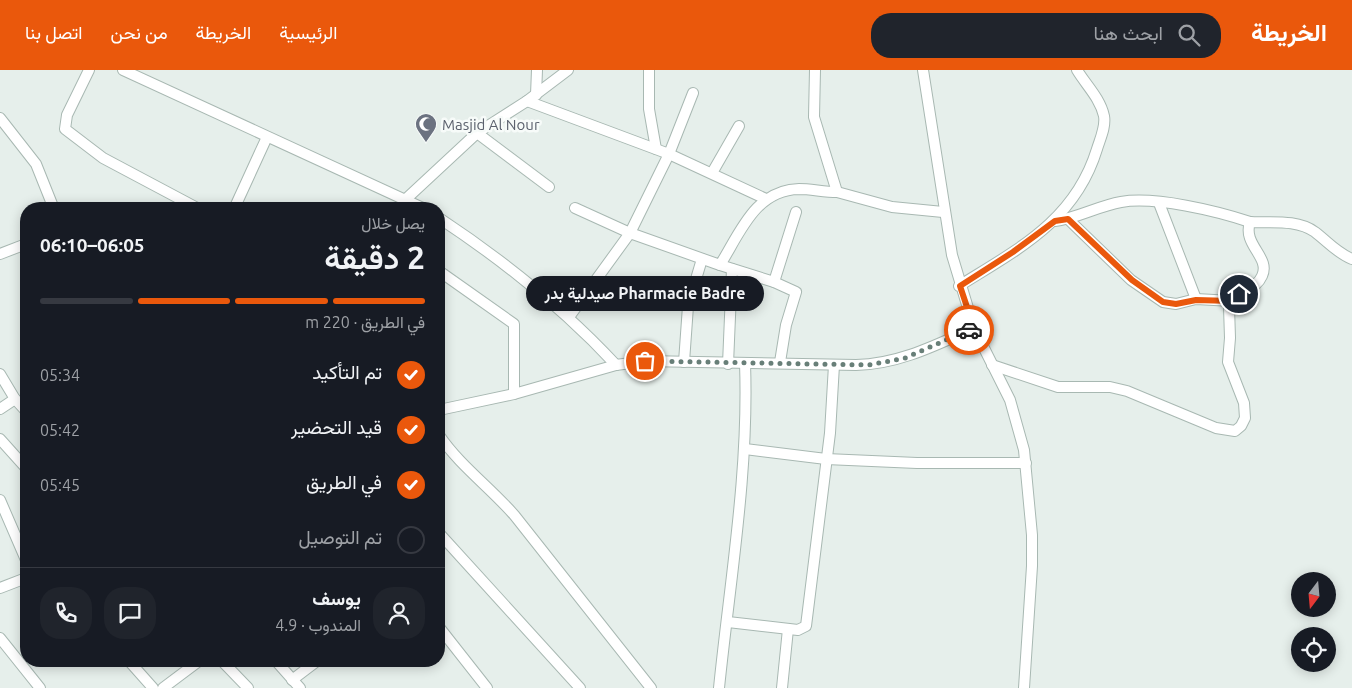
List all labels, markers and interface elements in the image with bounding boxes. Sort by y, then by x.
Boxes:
search box [871,13,1221,58]
text: الخريطة [1251,19,1327,46]
icon: search [1175,21,1203,49]
text: اتصل بنا [25,22,82,42]
text: من نحن [110,22,168,42]
text: الخريطة [196,22,251,42]
text: الرئيسية [279,22,337,42]
text: ابحث هنا [1093,22,1163,44]
mosque icon: Masjid Al Nour [414,112,438,143]
place label: Masjid Al Nour [442,116,540,133]
text: يصل خلال [361,214,425,232]
text: 06:05–06:10 [40,234,145,256]
text: 2 دقيقة [324,239,425,275]
pin [1218,273,1260,315]
callout: Pharmacie Badre صيدلية بدر [526,276,764,311]
icon: home [1225,280,1253,308]
text: Pharmacie Badre صيدلية بدر [545,284,745,302]
courier [944,305,994,355]
text: في الطريق · 220 m [305,313,425,331]
icon: car [955,316,983,344]
pin [624,340,666,382]
icon: bag [631,347,659,375]
text: تم التأكيد [312,361,382,383]
icon: check [397,361,425,389]
text: 05:34 [40,366,80,384]
text: قيد التحضير [291,416,382,438]
icon: check [397,416,425,444]
text: 05:42 [40,421,80,439]
text: في الطريق [306,471,382,493]
icon: check [397,471,425,499]
text: 05:45 [40,476,80,494]
text: تم التوصيل [298,526,382,548]
north arrow [1291,572,1336,618]
map controls [1291,572,1336,672]
button: phone [40,587,92,639]
button: chat [104,587,156,639]
text: يوسف [312,587,361,609]
button: person [373,587,425,639]
text: المندوب · 4.9 [275,616,361,634]
button: locate [1291,627,1336,672]

